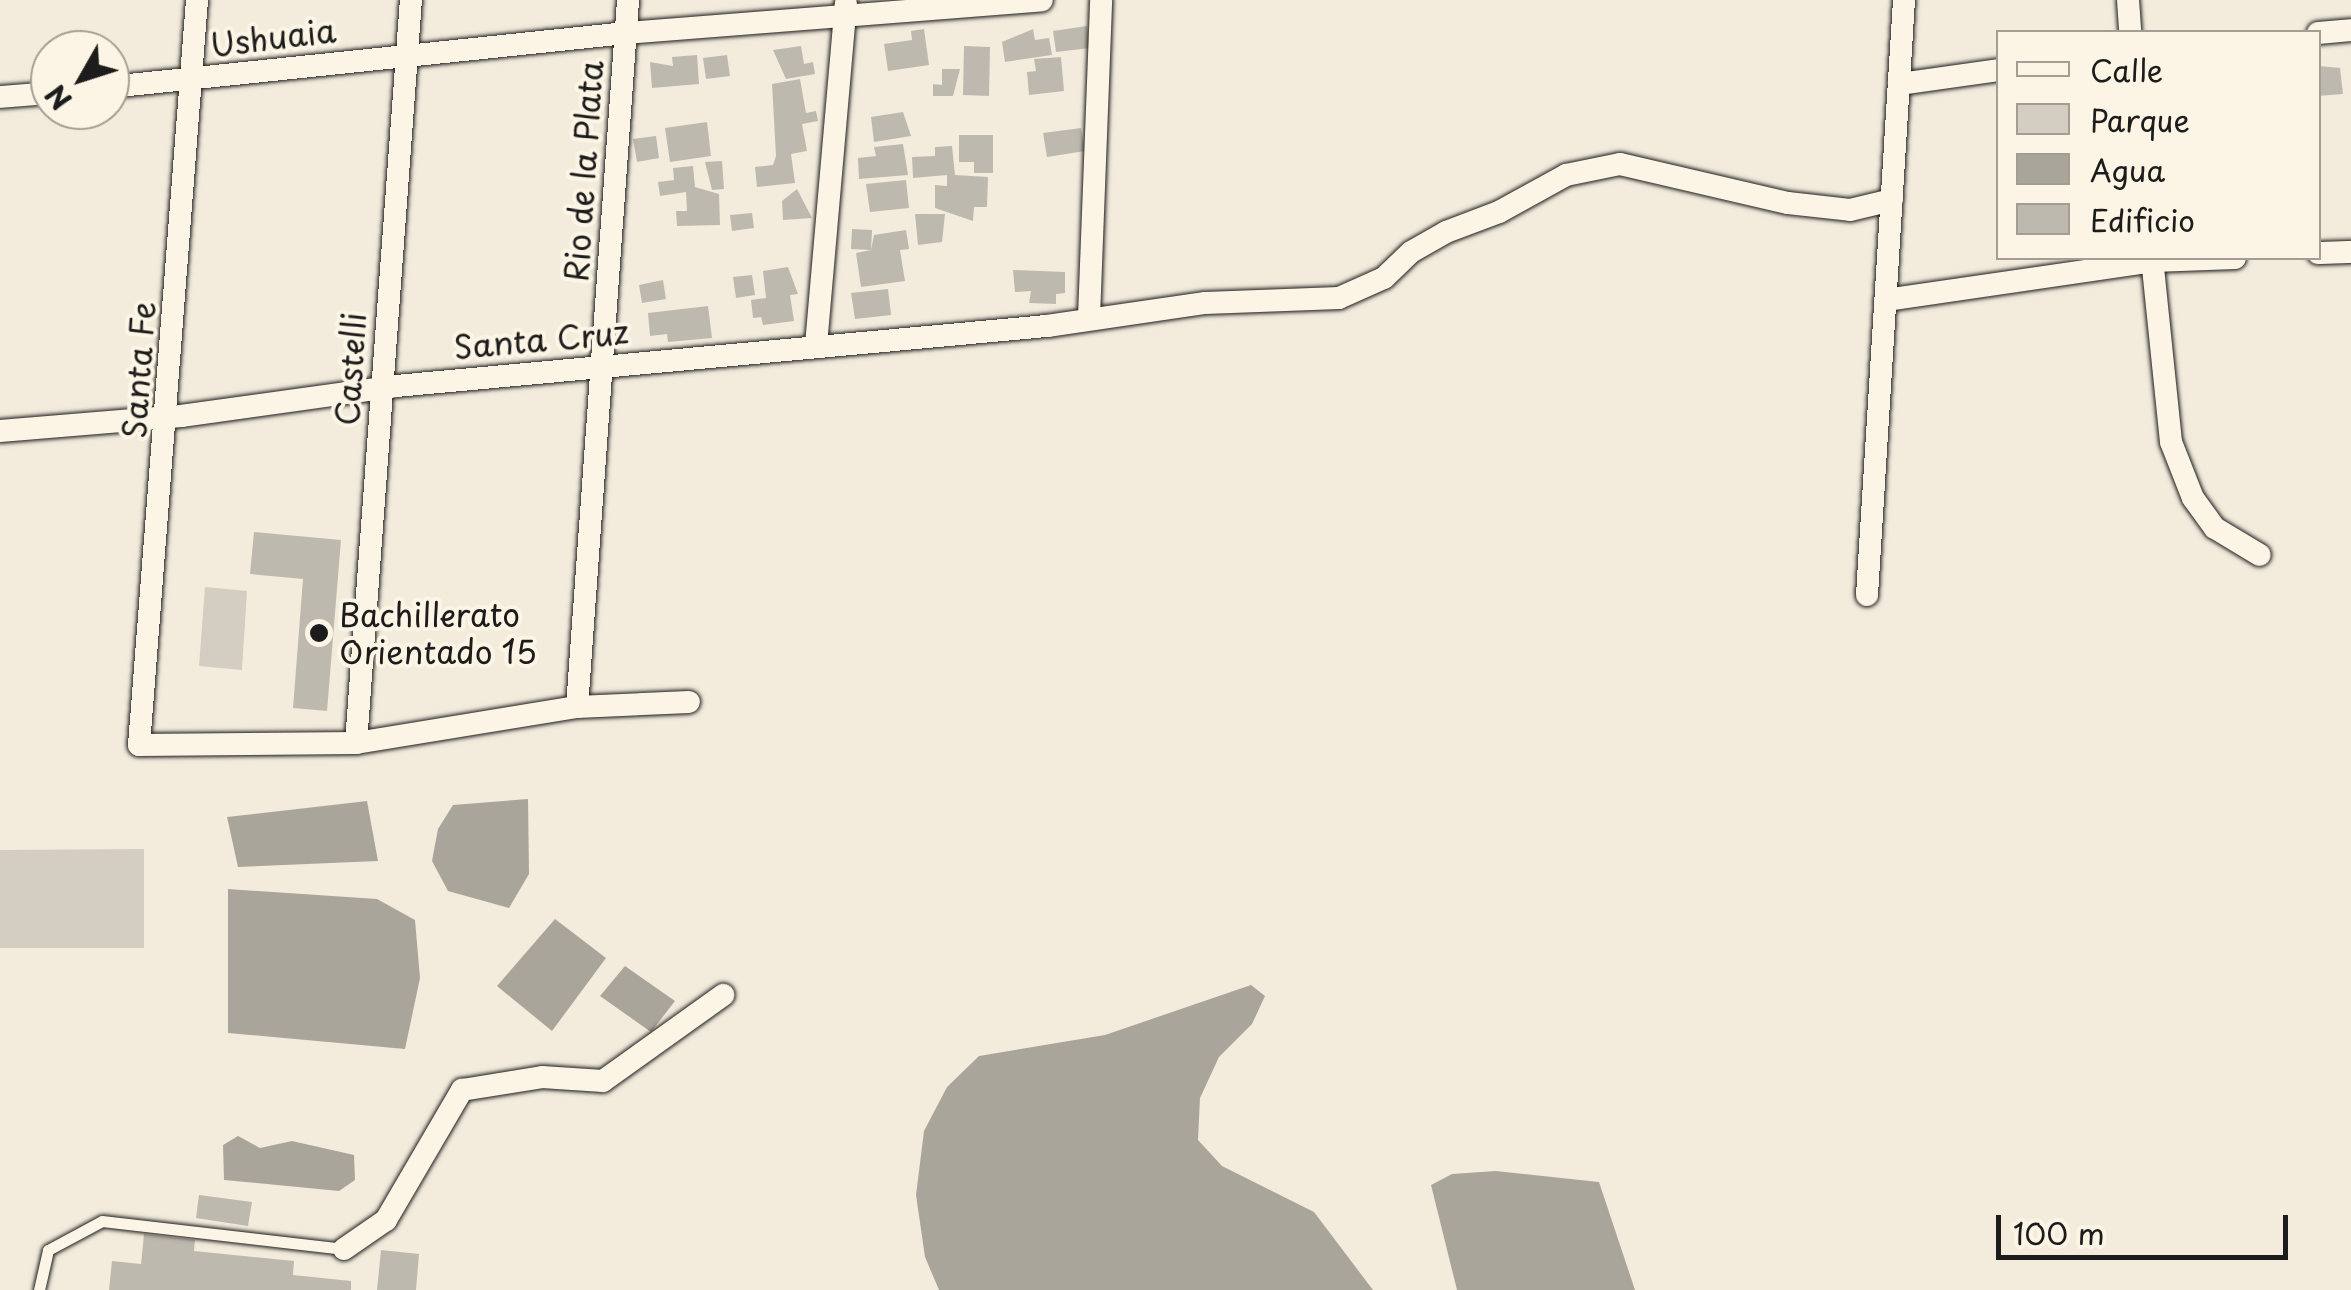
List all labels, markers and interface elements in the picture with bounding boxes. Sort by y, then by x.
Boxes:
street label: Ushuaia [208,10,338,64]
north arrow [30,30,130,130]
legend [1996,30,2321,260]
text: Calle [2090,47,2163,92]
street label: Rio de la Plata [556,57,610,285]
text: N [34,76,82,120]
text: Parque [2090,97,2190,142]
text: Agua [2090,147,2165,192]
text: Edificio [2090,197,2195,242]
street label: Santa Fe [114,301,162,439]
street label: Castelli [327,311,373,427]
street label: Santa Cruz [453,312,629,366]
place label: Bachillerato Orientado 15 [339,596,537,671]
marker: Bachillerato Orientado 15 [308,622,330,644]
scale bar [2001,1195,2294,1257]
text: 100 m [2013,1210,2105,1255]

